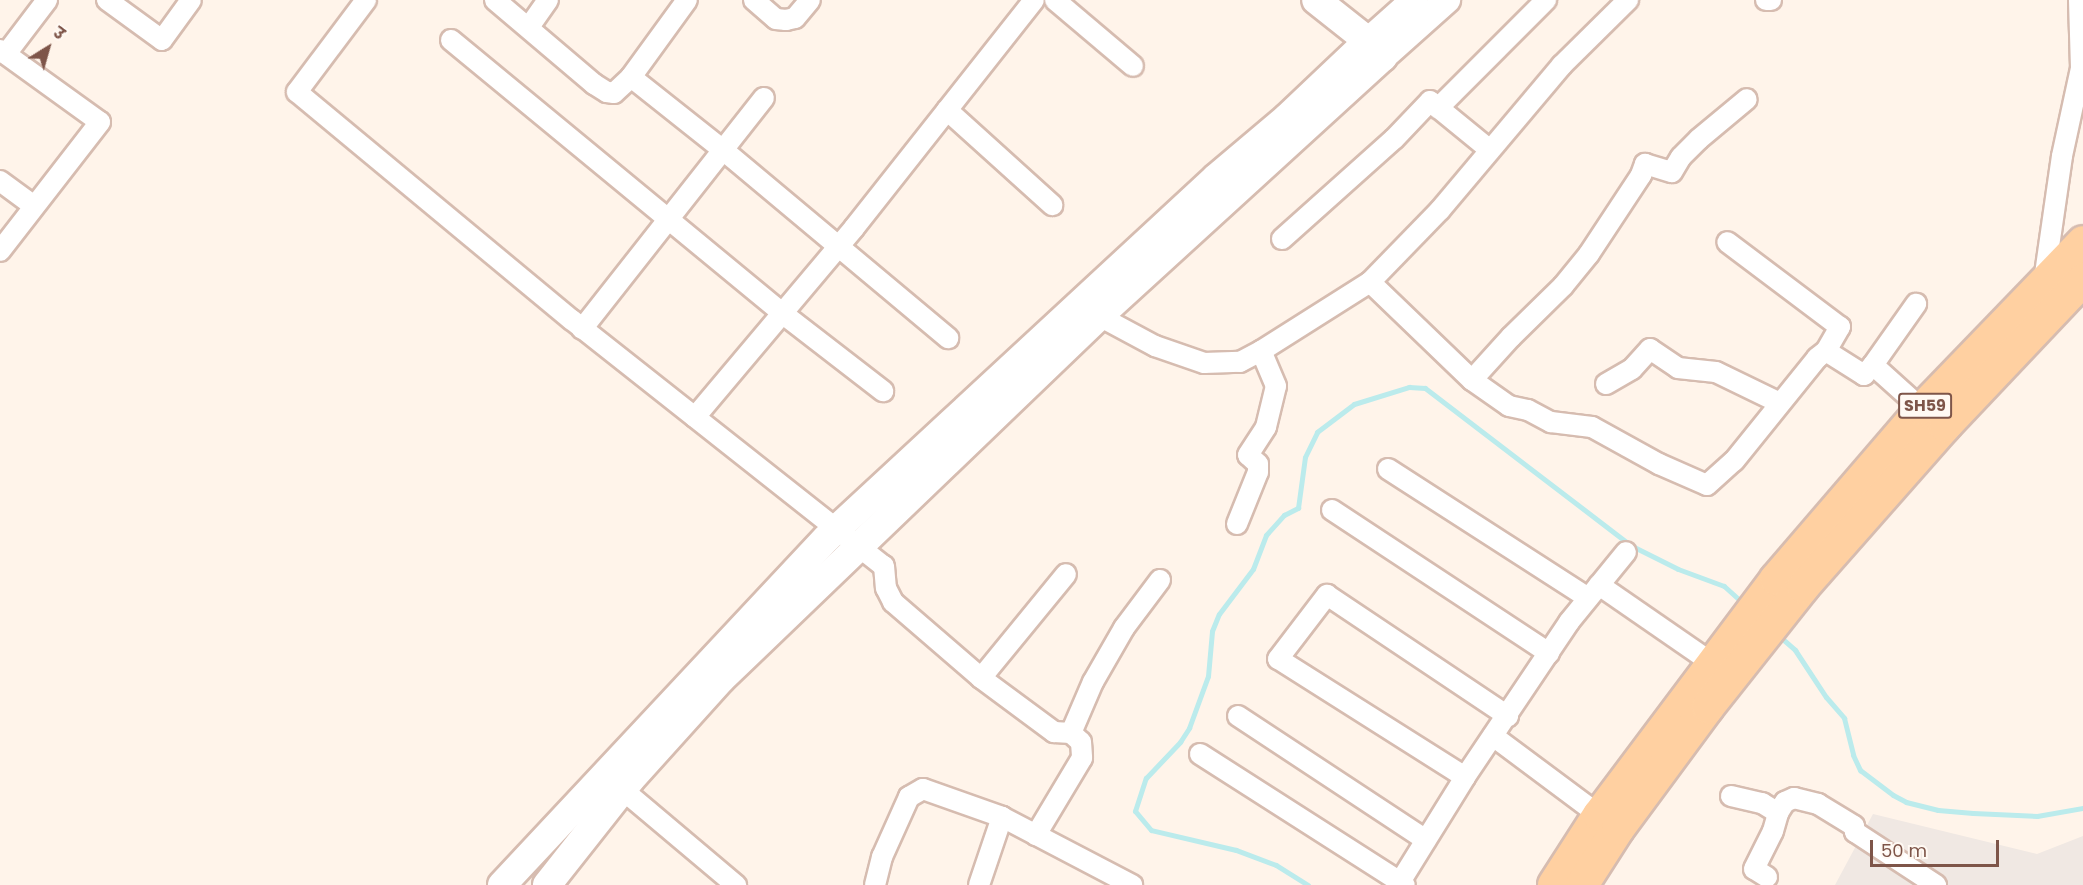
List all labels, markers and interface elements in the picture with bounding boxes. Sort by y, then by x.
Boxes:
north arrow [18,18,78,78]
text: उ [49,21,70,45]
road number: SH59 [1898,393,1952,419]
scale bar [1873,828,2002,866]
text: 50 m [1881,838,1927,863]

